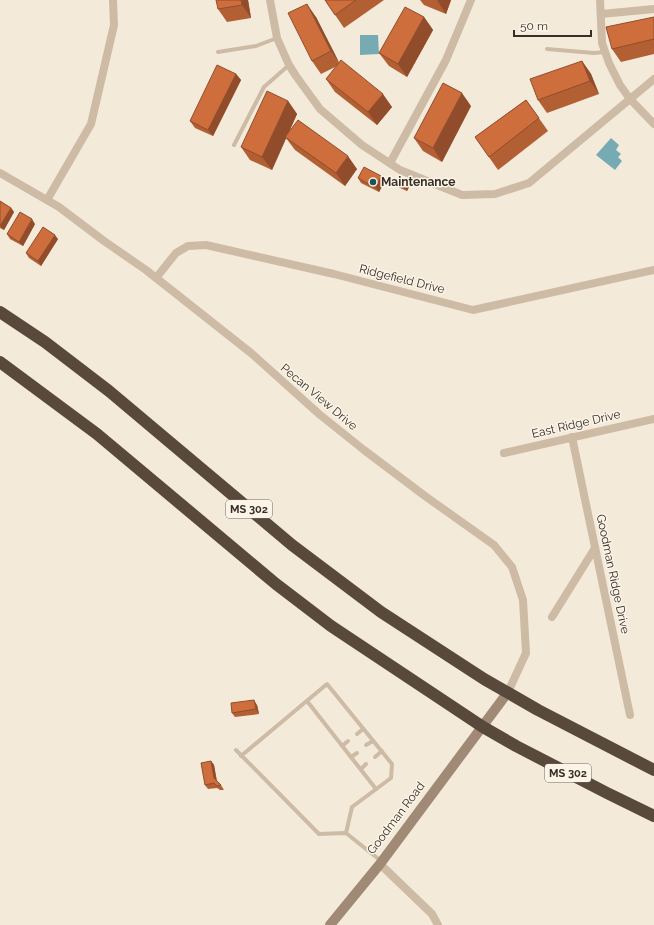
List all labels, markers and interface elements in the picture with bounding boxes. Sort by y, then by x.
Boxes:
scale bar [514,12,591,38]
text: 50 m [520,19,548,33]
place label: Maintenance [381,175,455,189]
marker: Maintenance [368,177,378,187]
street label: Ridgefield Drive [358,262,446,296]
street label: Pecan View Drive [278,361,360,433]
street label: East Ridge Drive [530,407,622,441]
road number: MS 302 [226,500,272,518]
street label: Goodman Ridge Drive [593,513,633,635]
road number: MS 302 [545,764,591,782]
street label: Goodman Road [364,779,428,857]

